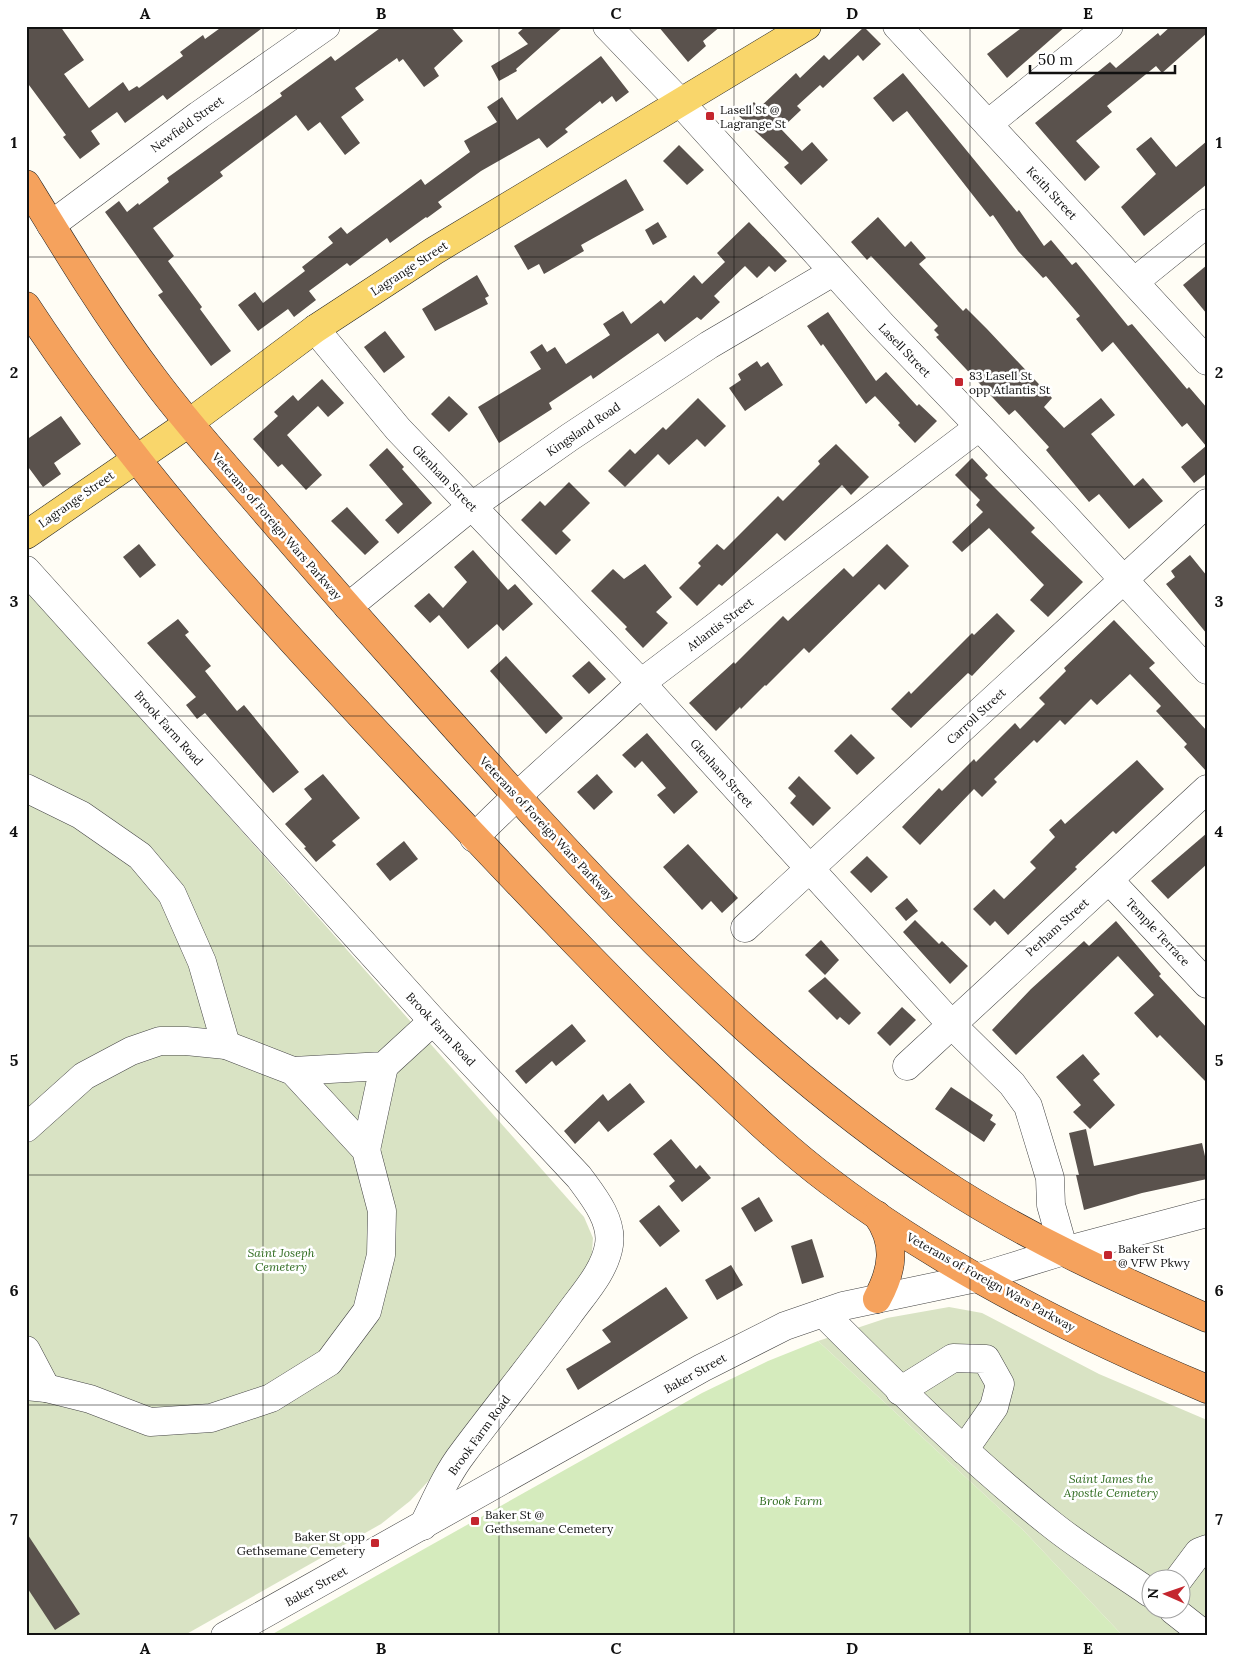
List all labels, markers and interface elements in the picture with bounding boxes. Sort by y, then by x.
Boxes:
text: A [140,3,151,23]
text: B [376,3,387,23]
text: C [610,3,622,23]
text: D [846,3,858,23]
text: E [1083,3,1093,23]
scale bar [1030,42,1176,74]
text: 50 m [1038,50,1073,69]
street label: Newfield Street [148,92,227,156]
place label: Lasell St @ Lagrange St [720,102,787,131]
marker: Lasell St @ Lagrange St [704,110,716,122]
text: 1 [11,132,17,152]
text: 1 [1216,132,1222,152]
street label: Keith Street [1024,163,1081,223]
street label: Lagrange Street [368,237,451,298]
street label: Lasell Street [876,320,935,380]
text: 2 [10,362,18,382]
text: 2 [1215,362,1223,382]
place label: 83 Lasell St opp Atlantis St [969,368,1051,397]
marker: 83 Lasell St opp Atlantis St [953,376,965,388]
street label: Kingsland Road [543,399,623,459]
street label: Glenham Street [409,441,481,515]
street label: Veterans of Foreign Wars Parkway [208,448,346,603]
street label: Lagrange Street [35,467,117,531]
text: 3 [10,591,19,611]
text: 3 [1215,591,1224,611]
street label: Atlantis Street [683,594,757,654]
street label: Carroll Street [943,684,1009,747]
street label: Brook Farm Road [132,688,206,768]
street label: Glenham Street [687,735,757,811]
street label: Veterans of Foreign Wars Parkway [476,753,618,903]
text: 4 [10,821,19,841]
text: 4 [1215,821,1224,841]
street label: Perham Street [1022,894,1092,959]
street label: Temple Terrace [1123,895,1194,969]
street label: Brook Farm Road [403,989,479,1069]
text: 5 [10,1050,19,1070]
text: 5 [1215,1050,1224,1070]
street label: Veterans of Foreign Wars Parkway [903,1229,1078,1335]
place label: Baker St @ VFW Pkwy [1118,1241,1190,1270]
park label: Saint Joseph Cemetery [247,1245,315,1274]
marker: Baker St @ VFW Pkwy [1102,1249,1114,1261]
text: 6 [9,1280,19,1300]
text: 6 [1214,1280,1224,1300]
street label: Baker Street [661,1350,729,1396]
street label: Brook Farm Road [445,1392,513,1478]
park label: Saint James the Apostle Cemetery [1063,1471,1158,1500]
park label: Brook Farm [759,1493,823,1508]
place label: Baker St @ Gethsemane Cemetery [485,1507,614,1536]
text: 7 [10,1509,18,1529]
text: 7 [1215,1509,1223,1529]
marker: Baker St @ Gethsemane Cemetery [469,1515,481,1527]
place label: Baker St opp Gethsemane Cemetery [237,1529,366,1558]
marker: Baker St opp Gethsemane Cemetery [369,1537,381,1549]
street label: Baker Street [282,1563,350,1609]
north arrow [1140,1570,1190,1620]
text: N [1144,1588,1162,1599]
text: A [140,1638,151,1658]
text: B [376,1638,387,1658]
text: C [610,1638,622,1658]
text: D [846,1638,858,1658]
text: E [1083,1638,1093,1658]

